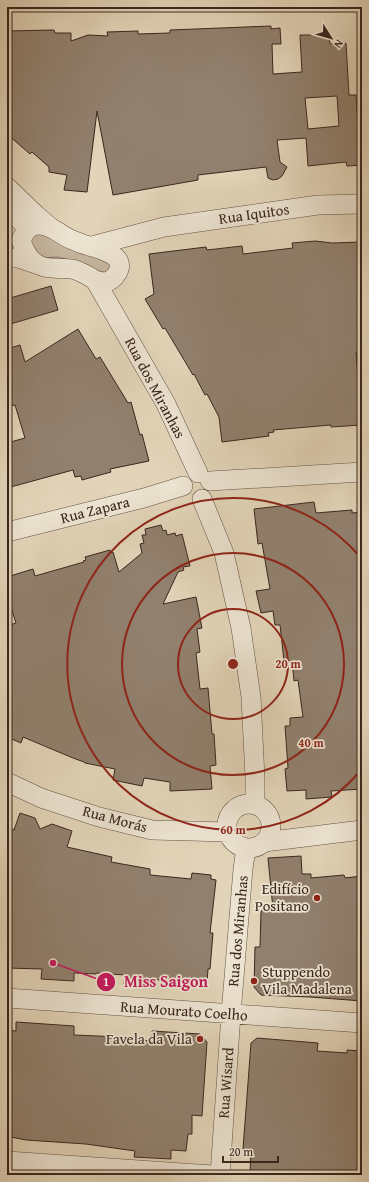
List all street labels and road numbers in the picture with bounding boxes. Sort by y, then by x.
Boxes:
street label: Rua Iquitos [217,198,291,229]
street label: Rua dos Miranhas [120,334,191,442]
street label: Rua Zapara [58,491,132,528]
street label: Rua Morás [80,800,150,837]
street label: Rua dos Miranhas [222,874,253,987]
street label: Rua Mourato Coelho [120,996,249,1025]
street label: Rua Wisard [213,1047,238,1119]

